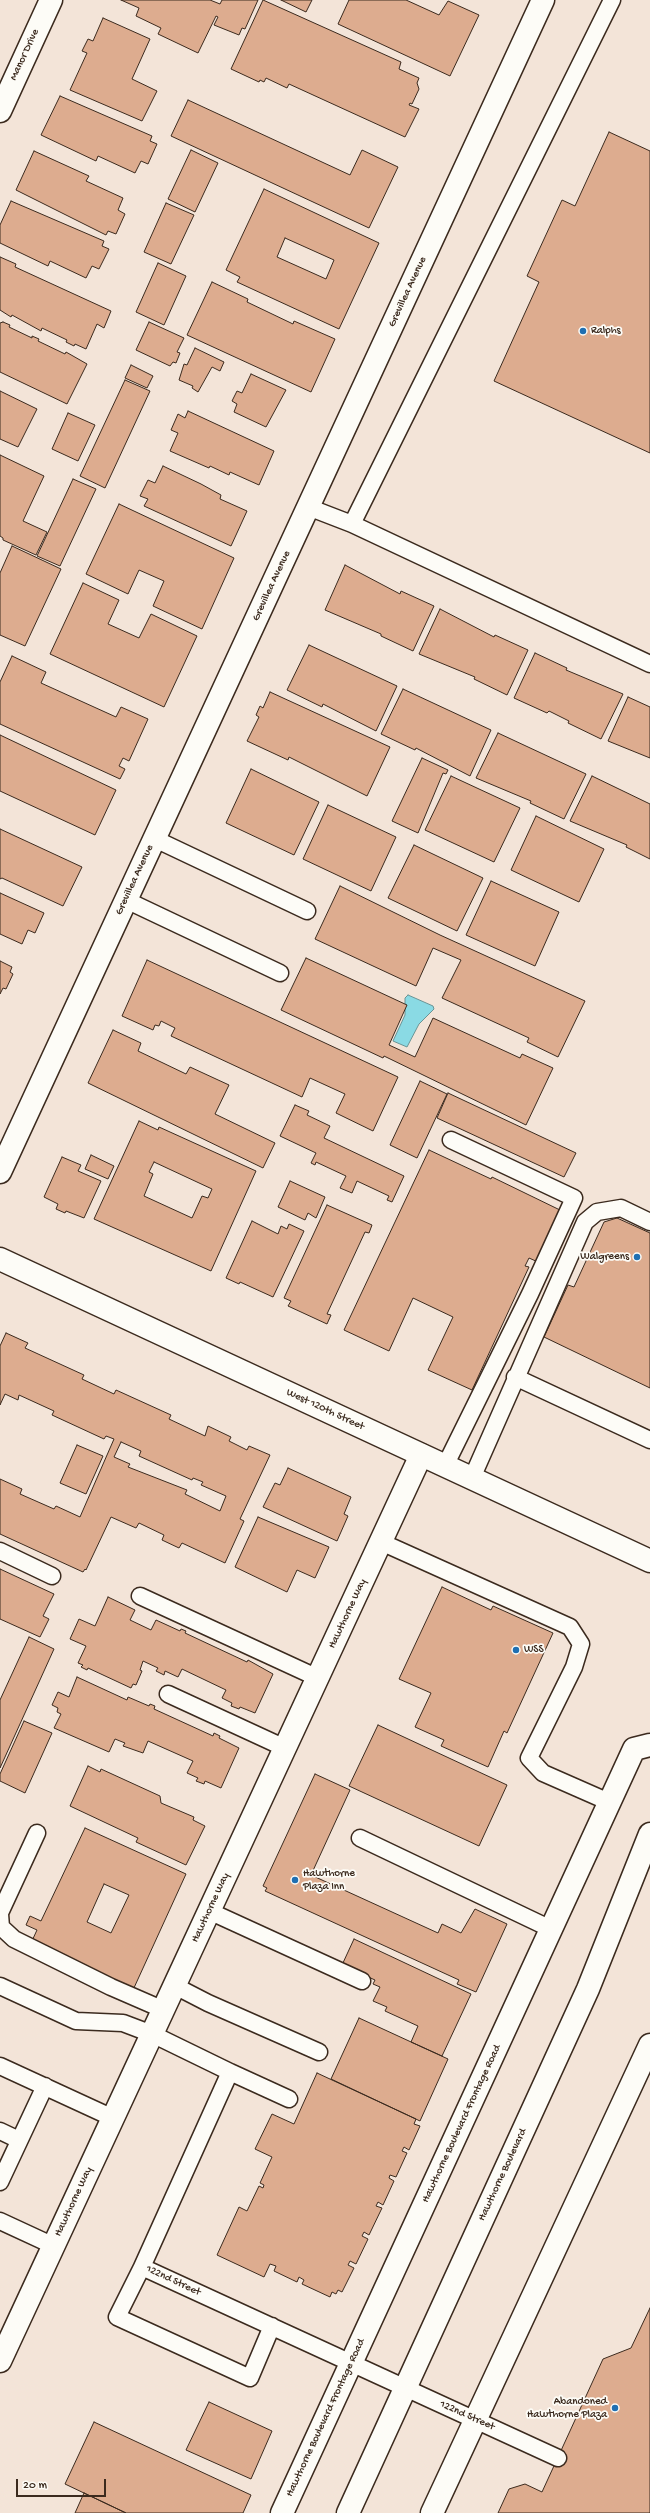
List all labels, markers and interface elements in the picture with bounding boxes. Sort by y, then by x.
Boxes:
street label: Manor Drive [7,27,43,83]
street label: Grevillea Avenue [386,255,430,329]
place label: Ralphs [591,324,621,338]
marker: Ralphs [578,326,588,336]
street label: Grevillea Avenue [250,549,294,623]
street label: Grevillea Avenue [113,843,157,917]
place label: Walgreens [580,1250,629,1264]
marker: Walgreens [632,1252,642,1262]
street label: West 120th Street [284,1386,366,1434]
street label: Hawthorne Way [326,1577,370,1651]
place label: WSS [524,1643,544,1657]
marker: WSS [511,1645,521,1655]
place label: Hawthorne Plaza Inn [303,1867,355,1893]
street label: Hawthorne Way [189,1871,233,1945]
marker: Hawthorne Plaza Inn [290,1875,300,1885]
street label: Hawthorne Boulevard Frontage Road [420,2043,504,2205]
street label: Hawthorne Boulevard [476,2127,530,2223]
street label: Hawthorne Way [52,2165,96,2239]
street label: 122nd Street [144,2263,202,2299]
street label: Hawthorne Boulevard Frontage Road [284,2337,368,2499]
place label: Abandoned Hawthorne Plaza [527,2395,607,2421]
street label: 122nd Street [437,2398,497,2434]
marker: Abandoned Hawthorne Plaza [610,2403,620,2413]
scale bar [18,2471,108,2497]
text: 20 m [23,2479,47,2493]

